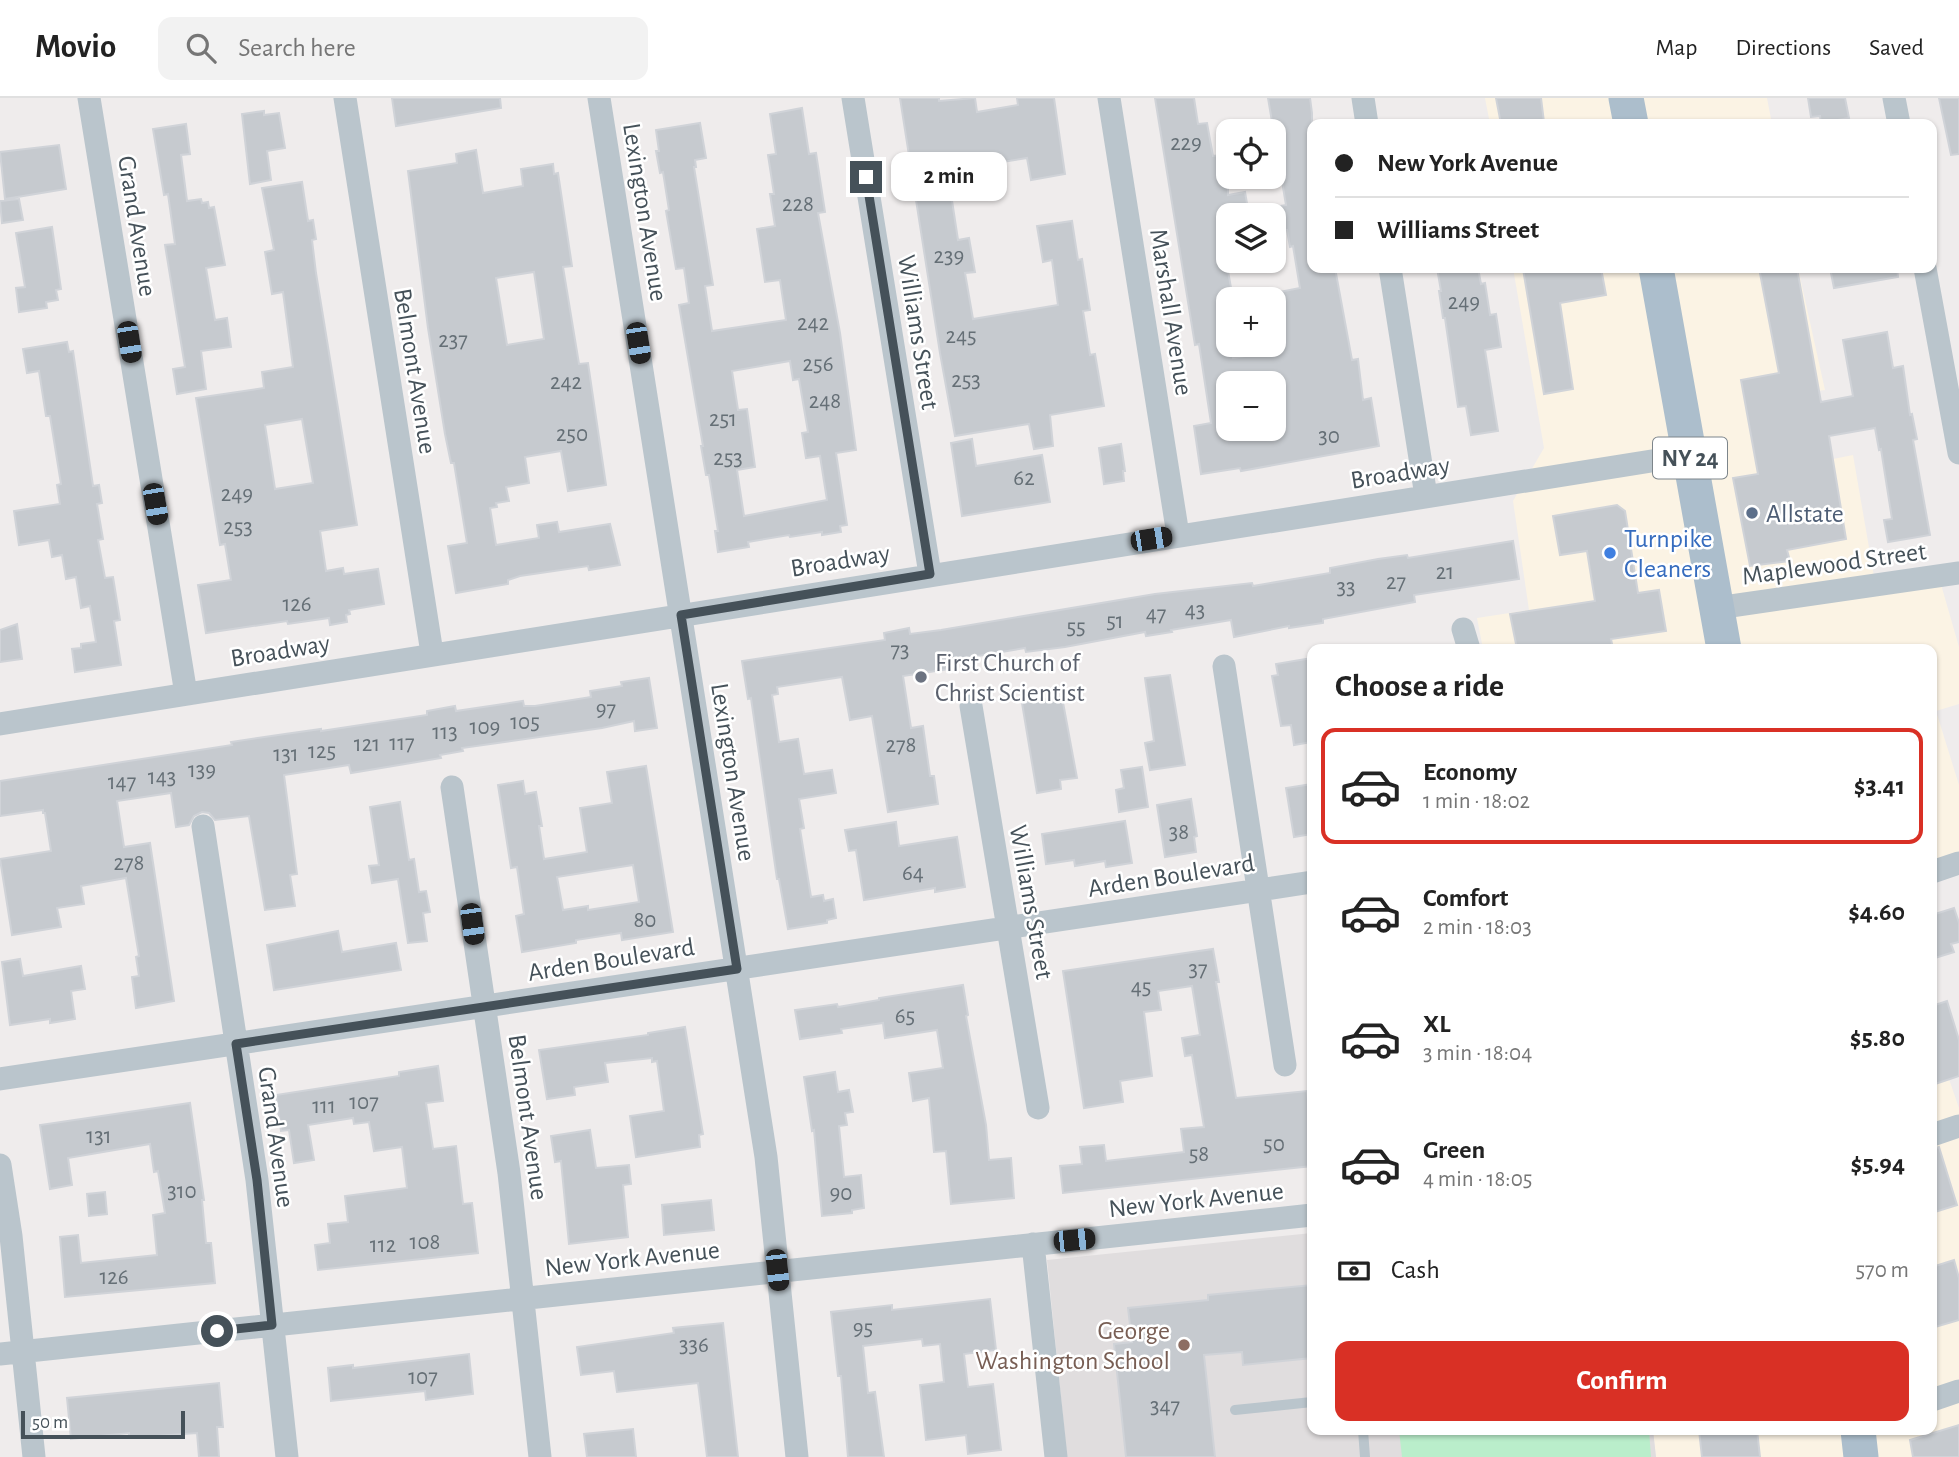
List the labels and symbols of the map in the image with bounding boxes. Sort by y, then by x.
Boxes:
street label: Lexington Avenue [618,121,672,303]
house number: 229 [1170,132,1202,155]
callout: 2 min [890,153,1006,202]
street label: Grand Avenue [113,154,161,298]
route end [850,161,882,193]
house number: 228 [782,193,814,216]
street label: Marshall Avenue [1145,227,1197,397]
house number: 239 [934,245,964,268]
street label: Williams Street [893,253,943,411]
street label: Belmont Avenue [389,287,441,456]
house number: 249 [1448,291,1480,314]
house number: 242 [797,312,829,335]
car [116,320,143,364]
car [625,321,652,365]
house number: 245 [945,325,977,348]
house number: 237 [438,329,468,352]
house number: 256 [803,353,833,376]
house number: 253 [951,369,981,392]
house number: 242 [550,371,582,394]
house number: 248 [809,390,841,413]
house number: 251 [709,408,737,431]
house number: 250 [556,423,588,446]
house number: 30 [1318,425,1340,448]
road number: NY 24 [1653,438,1727,478]
house number: 253 [713,447,743,470]
street label: Broadway [1349,452,1452,494]
house number: 62 [1013,467,1035,490]
car [142,481,169,527]
house number: 249 [221,483,253,506]
place label: Allstate [1766,501,1844,527]
marker: Allstate [1744,505,1760,521]
house number: 253 [223,516,253,539]
car [1129,525,1174,553]
place label: Turnpike Cleaners [1624,526,1713,582]
street label: Maplewood Street [1740,538,1928,590]
street label: Broadway [789,540,892,582]
marker: Turnpike Cleaners [1602,545,1618,561]
house number: 21 [1436,561,1454,584]
house number: 27 [1386,571,1406,594]
house number: 33 [1337,576,1355,599]
house number: 126 [282,593,312,616]
house number: 43 [1185,599,1205,622]
house number: 47 [1146,603,1166,626]
house number: 51 [1106,610,1124,633]
house number: 55 [1066,616,1086,639]
street label: Broadway [229,630,332,672]
house number: 73 [890,639,910,662]
place label: First Church of Christ Scientist [935,650,1085,706]
marker: First Church of Christ Scientist [913,669,929,685]
street label: Lexington Avenue [706,681,760,863]
house number: 97 [596,698,616,721]
house number: 105 [510,711,540,734]
house number: 109 [470,716,500,739]
house number: 113 [432,721,458,744]
house number: 117 [389,732,415,755]
house number: 121 [354,733,380,756]
house number: 278 [886,734,916,757]
house number: 125 [308,740,336,763]
house number: 131 [273,743,299,766]
house number: 139 [188,759,216,782]
house number: 143 [148,766,176,789]
house number: 147 [108,771,136,794]
house number: 38 [1169,821,1189,844]
street label: Williams Street [1005,823,1057,981]
street label: Arden Boulevard [1086,850,1256,902]
house number: 278 [114,852,144,875]
house number: 64 [902,862,924,885]
car [459,902,486,946]
house number: 80 [633,909,657,932]
street label: Arden Boulevard [526,934,696,986]
house number: 37 [1188,958,1208,981]
house number: 45 [1131,976,1151,999]
house number: 65 [895,1005,915,1028]
street label: Belmont Avenue [504,1033,553,1202]
street label: Grand Avenue [253,1065,299,1209]
house number: 107 [349,1091,379,1114]
house number: 111 [312,1095,336,1118]
house number: 131 [86,1125,112,1148]
house number: 50 [1263,1133,1285,1156]
house number: 58 [1189,1143,1209,1166]
street label: New York Avenue [1107,1178,1285,1222]
house number: 310 [167,1180,197,1203]
house number: 90 [830,1182,852,1205]
car [1053,1227,1096,1253]
house number: 108 [410,1231,440,1254]
house number: 112 [370,1234,396,1257]
street label: New York Avenue [543,1237,721,1281]
car [765,1248,790,1292]
house number: 126 [99,1266,129,1289]
route start [201,1315,233,1347]
house number: 95 [853,1317,873,1340]
place label: George Washington School [975,1318,1170,1374]
house number: 336 [679,1334,709,1357]
marker: George Washington School [1176,1337,1192,1353]
house number: 107 [408,1366,438,1389]
house number: 347 [1150,1395,1180,1418]
scale bar [21,1408,186,1440]

